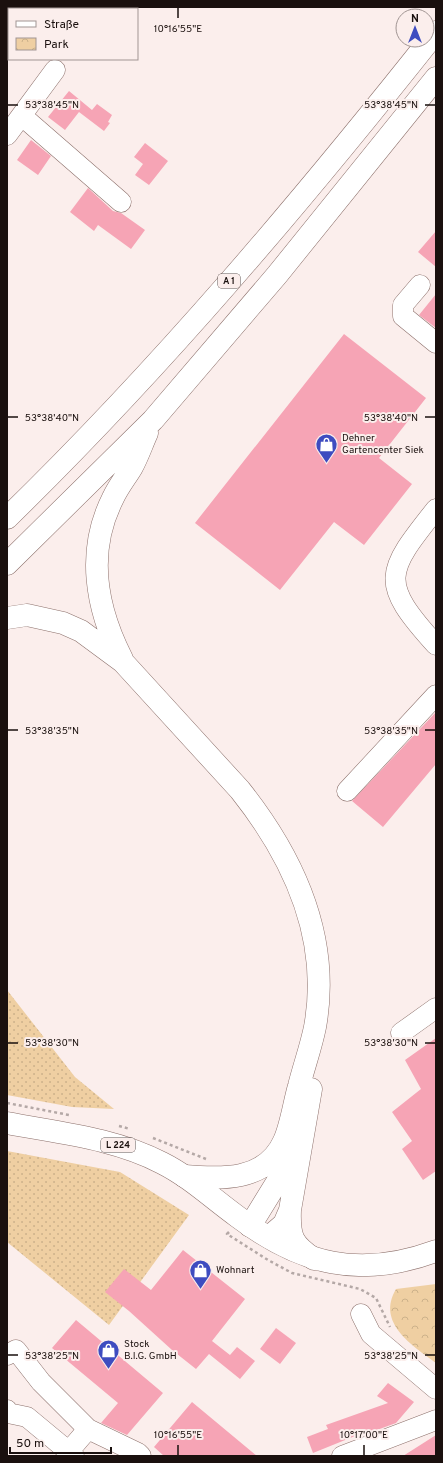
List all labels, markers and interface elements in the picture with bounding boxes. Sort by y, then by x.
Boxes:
legend [8,8,138,60]
north arrow [395,8,435,48]
text: N [411,12,419,26]
text: Straße [44,17,79,33]
text: 10°16'55"E [154,23,202,36]
text: Park [44,37,69,53]
text: 53°38'45"N [25,99,79,112]
text: 53°38'45"N [364,99,418,112]
road number: A 1 [218,274,240,288]
text: 53°38'40"N [25,412,79,425]
text: 53°38'40"N [364,412,418,425]
shop icon: Dehner Gartencenter Siek [313,431,339,464]
place label: Dehner Gartencenter Siek [342,432,424,457]
text: 53°38'35"N [25,725,79,738]
text: 53°38'35"N [364,725,418,738]
text: 53°38'30"N [25,1037,79,1050]
text: 53°38'30"N [364,1037,418,1050]
road number: L 224 [101,1138,135,1152]
shop icon: Wohnart [188,1257,214,1290]
place label: Wohnart [216,1264,255,1277]
shop icon: Stock B.I.G. GmbH [95,1337,121,1370]
place label: Stock B.I.G. GmbH [124,1338,177,1363]
text: 53°38'25"N [25,1350,79,1363]
text: 53°38'25"N [364,1350,418,1363]
scale bar [10,1429,111,1455]
text: 10°16'55"E [154,1429,202,1442]
text: 10°17'00"E [340,1429,388,1442]
text: 50 m [16,1436,44,1452]

